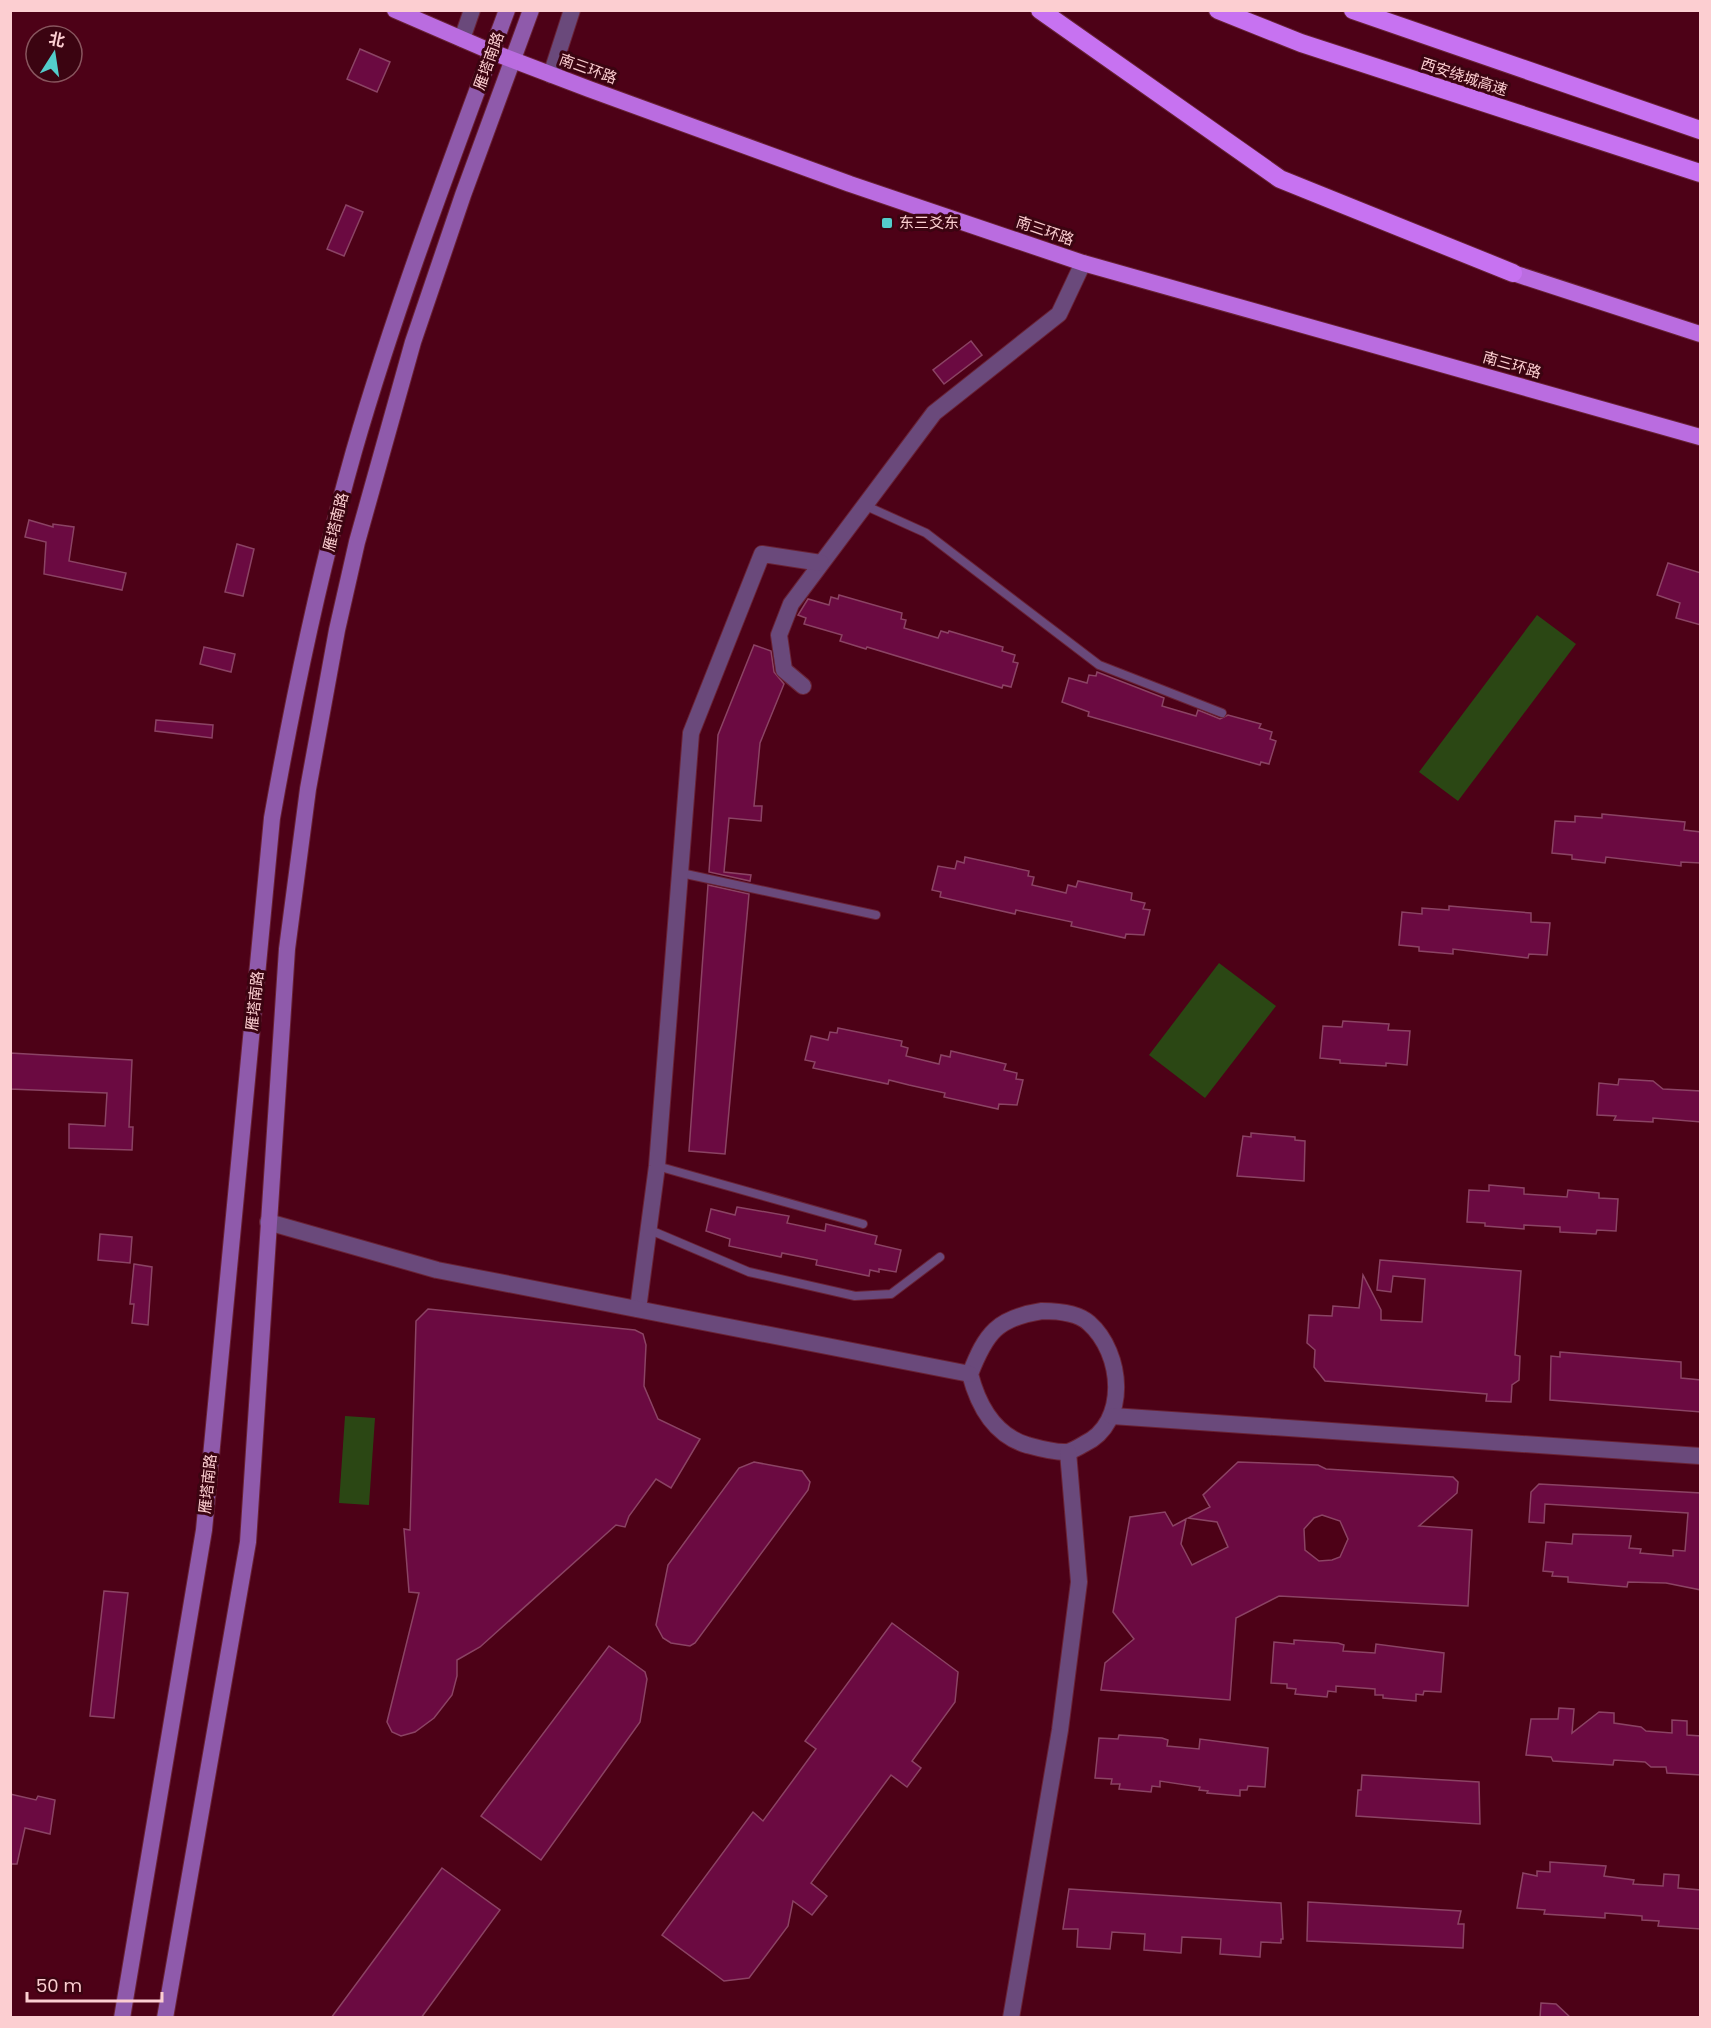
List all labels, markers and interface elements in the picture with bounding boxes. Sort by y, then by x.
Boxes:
north arrow [24,24,84,84]
text: 北 [47,27,67,53]
street label: 雁塔南路 [468,29,509,93]
street label: 南三环路 [556,48,620,89]
street label: 西安绕城高速 [1418,53,1510,100]
street label: 南三环路 [1013,211,1077,250]
place label: 东三爻东 [899,212,959,233]
marker: 东三爻东 [880,216,894,230]
street label: 南三环路 [1480,346,1544,383]
street label: 雁塔南路 [318,490,353,554]
street label: 雁塔南路 [241,970,268,1032]
street label: 雁塔南路 [194,1453,221,1515]
scale bar [27,1965,162,2003]
text: 50 m [36,1973,82,1998]

